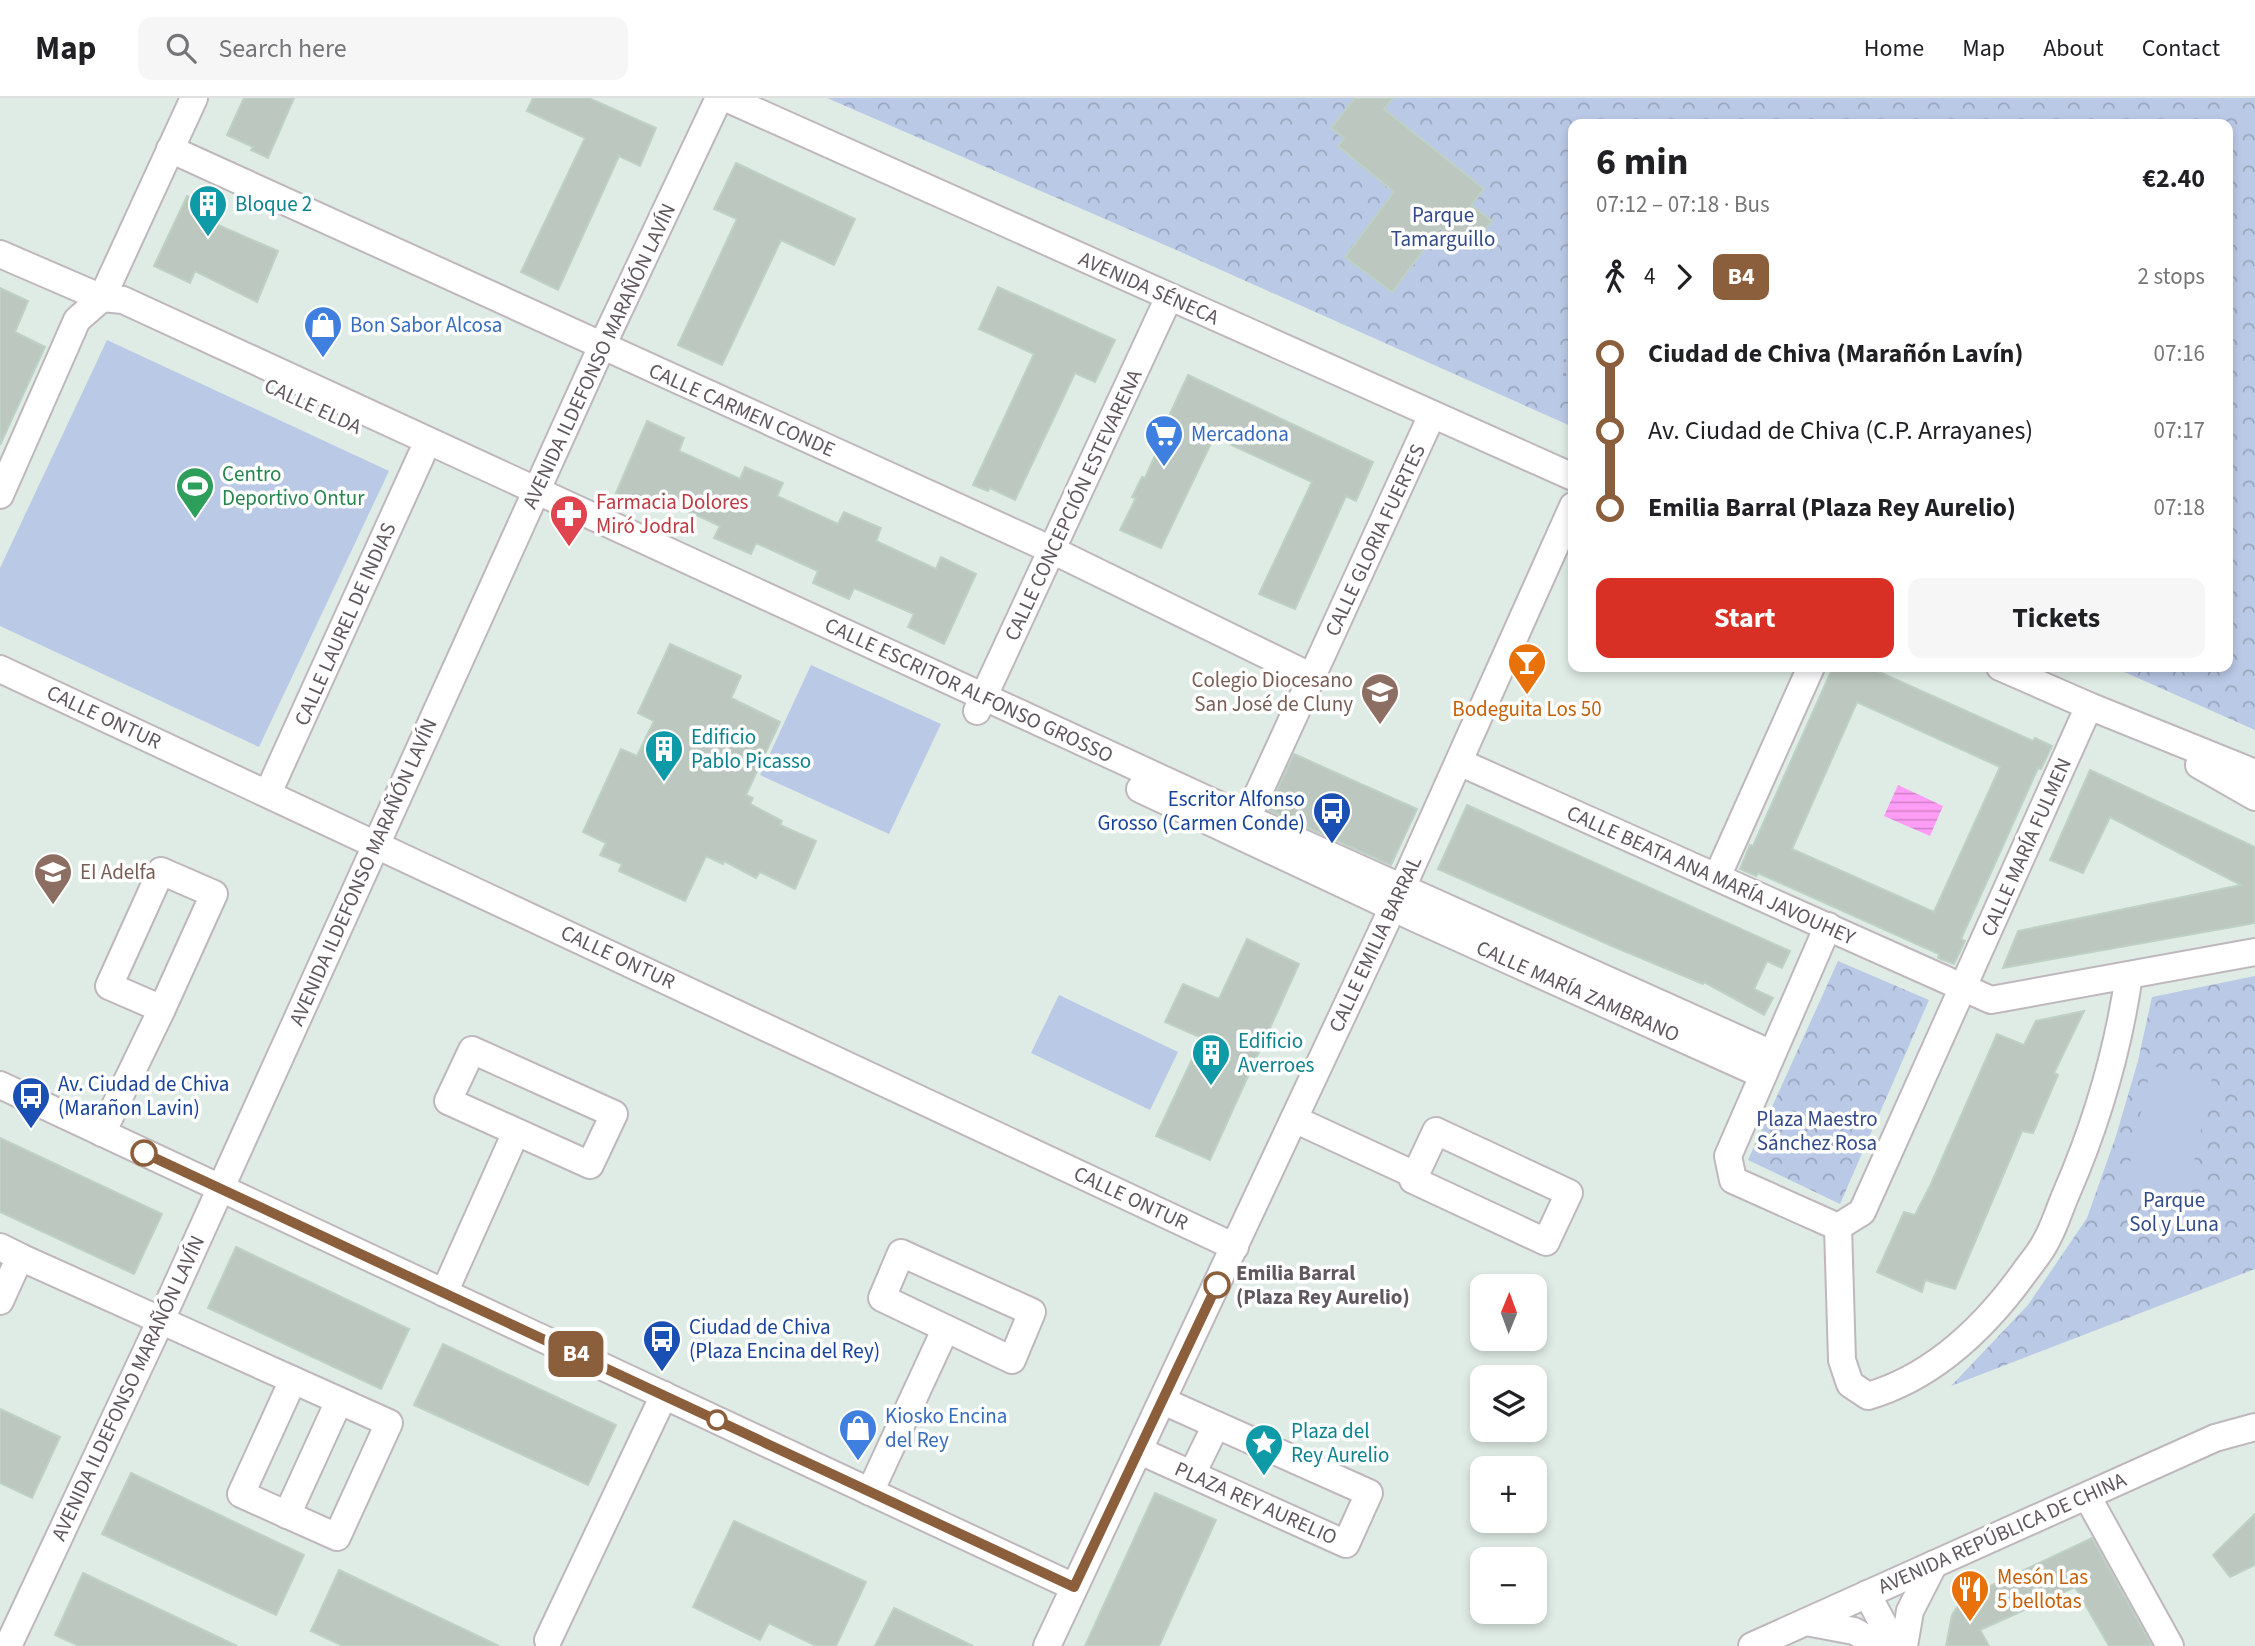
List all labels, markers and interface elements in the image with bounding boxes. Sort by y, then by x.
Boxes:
search box [138,17,628,80]
text: Map [35,25,96,72]
icon: search [162,29,200,67]
text: Search here [218,30,347,67]
text: Home [1864,31,1924,66]
text: Map [1962,31,2005,66]
text: About [2043,31,2104,66]
text: Contact [2142,31,2220,66]
text: 6 min [1596,135,1688,189]
text: €2.40 [2142,160,2205,197]
building icon: Bloque 2 [187,183,229,238]
text: 07:12 – 07:18 · Bus [1596,188,1770,221]
place label: Bloque 2 [235,189,312,219]
street label: AVENIDA ILDEFONSO MARAÑÓN LAVÍN [515,198,683,514]
park label: Parque Tamarguillo [1391,200,1495,254]
street label: AVENIDA SÉNECA [1074,244,1224,333]
icon: walk [1596,258,1634,296]
icon: forward [1665,258,1703,296]
text: B4 [1727,259,1755,294]
text: 4 [1644,260,1655,293]
text: 2 stops [2138,260,2205,293]
shop icon: Bon Sabor Alcosa [302,304,344,359]
place label: Bon Sabor Alcosa [350,310,502,340]
text: Ciudad de Chiva (Marañón Lavín) [1648,335,2023,372]
text: 07:16 [2154,337,2205,370]
street label: CALLE CARMEN CONDE [644,355,840,465]
street label: CALLE CONCEPCIÓN ESTEVARENA [997,364,1149,646]
street label: CALLE ELDA [259,370,367,442]
text: Av. Ciudad de Chiva (C.P. Arrayanes) [1648,412,2033,449]
supermarket icon: Mercadona [1143,413,1185,468]
text: 07:17 [2154,414,2205,447]
place label: Mercadona [1191,419,1289,449]
street label: CALLE GLORIA FUERTES [1317,439,1433,641]
place label: Centro Deportivo Ontur [222,459,365,513]
sports icon: Centro Deportivo Ontur [174,465,216,520]
place label: Farmacia Dolores Miró Jodral [596,487,749,541]
text: Emilia Barral (Plaza Rey Aurelio) [1648,489,2016,526]
text: 07:18 [2154,491,2205,524]
pharmacy icon: Farmacia Dolores Miró Jodral [548,493,590,548]
street label: CALLE LAUREL DE INDIAS [287,518,403,730]
button: Start [1596,578,1894,658]
button: Tickets [1908,578,2205,658]
street label: CALLE ESCRITOR ALFONSO GROSSO [820,610,1118,770]
bar icon: Bodeguita Los 50 [1506,641,1548,696]
place label: Colegio Diocesano San José de Cluny [1191,665,1353,719]
school or university icon: Colegio Diocesano San José de Cluny [1359,671,1401,726]
street label: CALLE ONTUR [42,677,166,757]
place label: Bodeguita Los 50 [1452,694,1602,724]
street label: AVENIDA ILDEFONSO MARAÑÓN LAVÍN [281,713,445,1031]
place label: Edificio Pablo Picasso [691,722,811,776]
building icon: Edificio Pablo Picasso [643,728,685,783]
street label: CALLE MARÍA FULMEN [1973,753,2079,941]
place label: Escritor Alfonso Grosso (Carmen Conde) [1097,784,1305,838]
bus stop icon: Escritor Alfonso Grosso (Carmen Conde) [1311,790,1353,845]
street label: CALLE BEATA ANA MARÍA JAVOUHEY [1562,798,1861,953]
school or university icon: EI Adelfa [32,851,74,906]
street label: CALLE EMILIA BARRAL [1321,851,1429,1037]
place label: EI Adelfa [80,857,156,887]
street label: CALLE ONTUR [556,917,680,997]
street label: CALLE MARÍA ZAMBRANO [1471,933,1685,1049]
place label: Edificio Averroes [1238,1026,1315,1080]
building icon: Edificio Averroes [1190,1032,1232,1087]
place label: Av. Ciudad de Chiva (Marañon Lavin) [58,1069,229,1123]
bus stop icon: Av. Ciudad de Chiva (Marañon Lavin) [10,1075,52,1130]
park label: Plaza Maestro Sánchez Rosa [1756,1104,1878,1158]
unlabelled marker [131,1140,157,1166]
street label: CALLE ONTUR [1069,1158,1193,1238]
park label: Parque Sol y Luna [2129,1185,2219,1239]
street label: AVENIDA ILDEFONSO MARAÑÓN LAVÍN [44,1230,212,1546]
place label: Emilia Barral (Plaza Rey Aurelio) [1236,1258,1410,1312]
marker: Emilia Barral (Plaza Rey Aurelio) [1204,1272,1230,1298]
north arrow [1470,1274,1547,1351]
map controls [1470,1274,1547,1624]
place label: Ciudad de Chiva (Plaza Encina del Rey) [689,1312,880,1366]
bus stop icon: Ciudad de Chiva (Plaza Encina del Rey) [641,1318,683,1373]
line badge: B4 [544,1331,608,1377]
text: B4 [562,1336,590,1371]
button: layers [1470,1365,1547,1442]
place label: Kiosko Encina del Rey [885,1401,1007,1455]
shop icon: Kiosko Encina del Rey [837,1407,879,1462]
unlabelled marker [707,1410,727,1430]
place label: Plaza del Rey Aurelio [1291,1416,1389,1470]
place icon: Plaza del Rey Aurelio [1243,1422,1285,1477]
street label: PLAZA REY AURELIO [1170,1454,1342,1552]
button: + [1470,1456,1547,1533]
street label: AVENIDA REPÚBLICA DE CHINA [1873,1464,2131,1601]
button: − [1470,1547,1547,1624]
place label: Mesón Las 5 bellotas [1997,1562,2088,1616]
restaurant icon: Mesón Las 5 bellotas [1949,1568,1991,1623]

